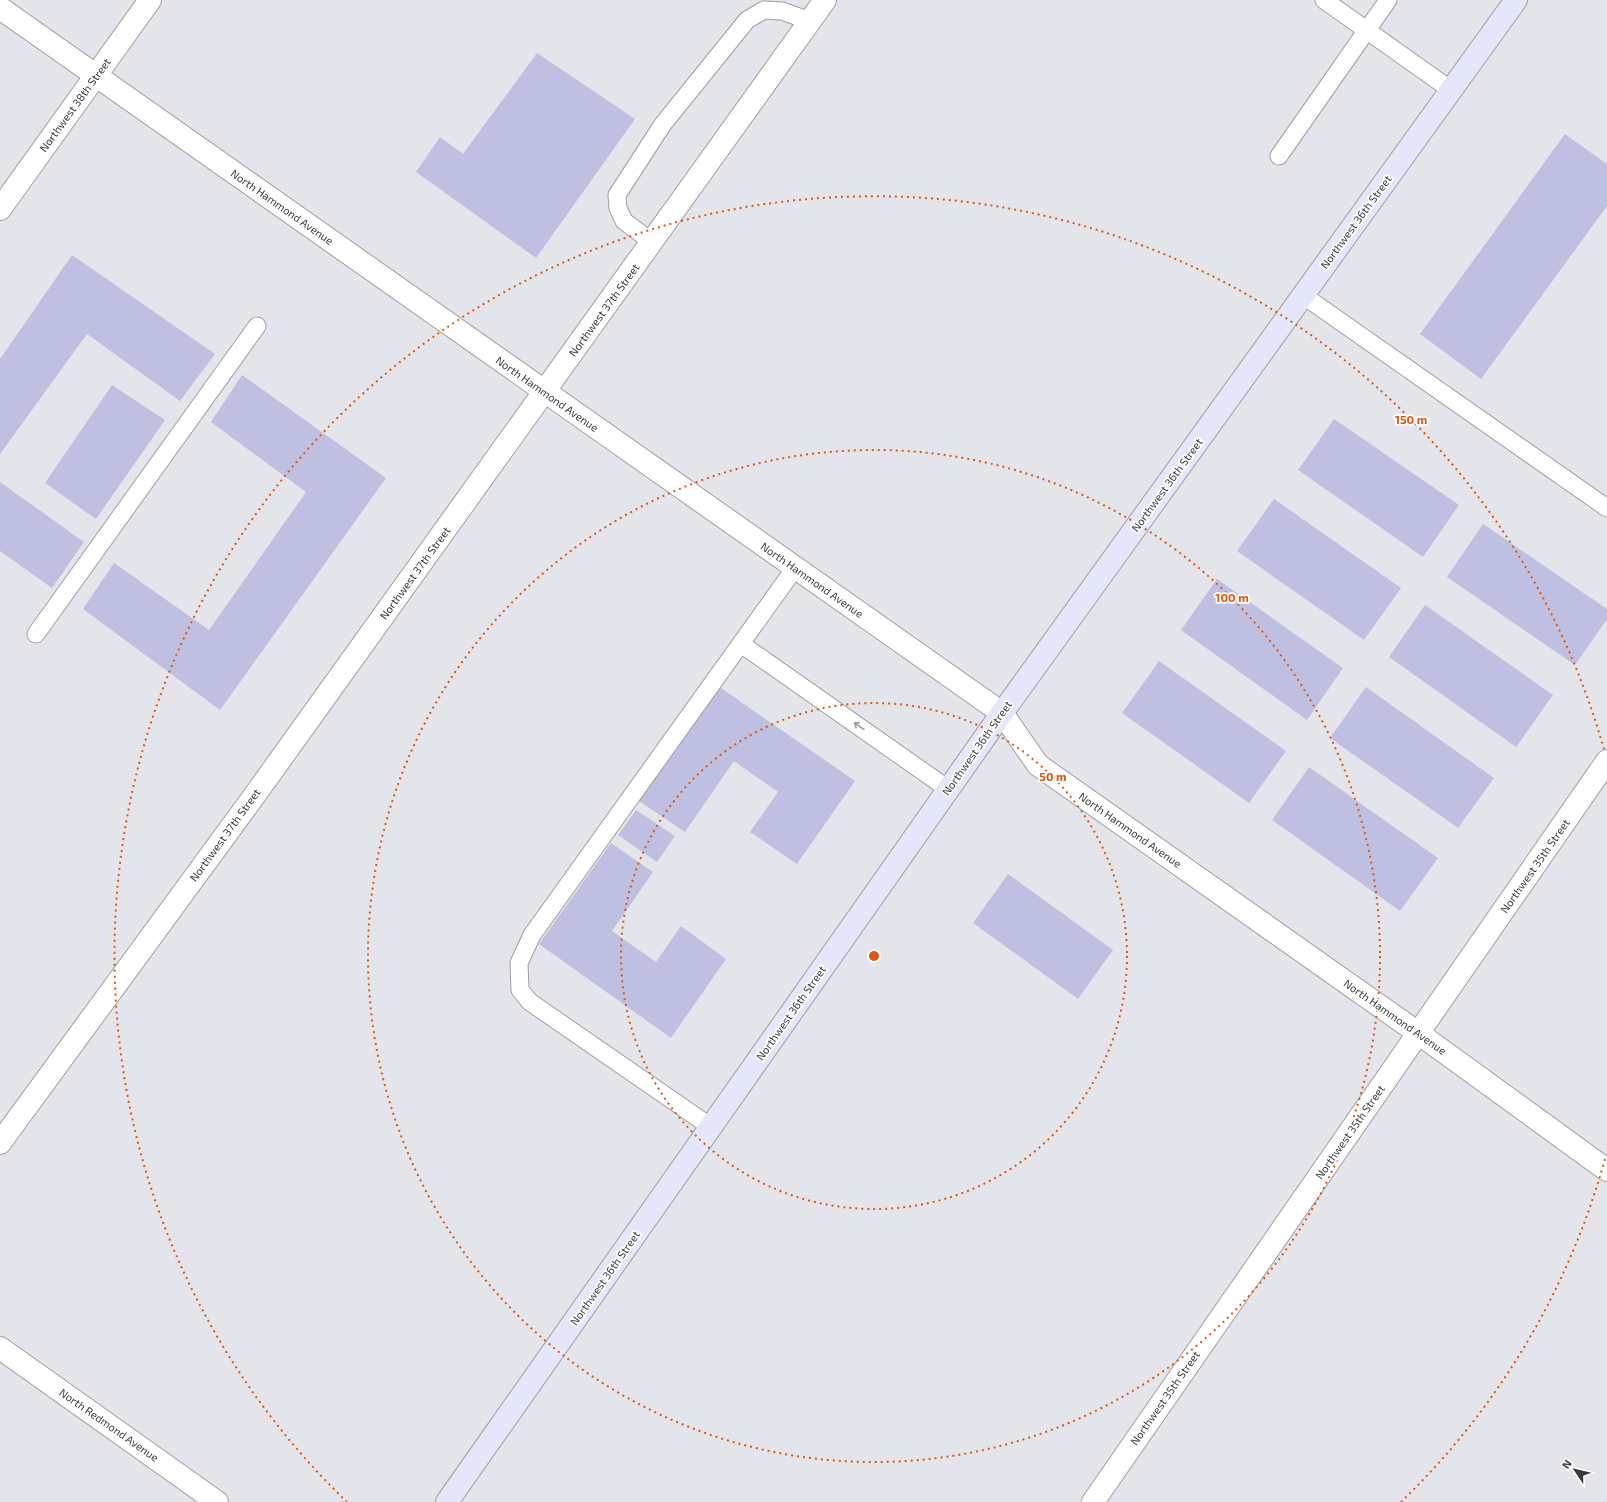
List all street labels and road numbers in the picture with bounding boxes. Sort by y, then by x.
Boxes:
street label: Northwest 38th Street [36,55,113,154]
street label: North Hammond Avenue [229,166,336,247]
street label: Northwest 36th Street [1317,173,1394,271]
street label: Northwest 37th Street [566,261,642,359]
street label: North Hammond Avenue [494,353,601,434]
street label: Northwest 36th Street [1128,436,1205,534]
street label: Northwest 37th Street [377,524,453,622]
street label: North Hammond Avenue [759,539,866,620]
street label: Northwest 36th Street [939,698,1014,797]
street label: Northwest 37th Street [187,786,263,884]
street label: North Hammond Avenue [1077,789,1184,870]
street label: Northwest 35th Street [1497,816,1572,915]
street label: Northwest 36th Street [753,963,828,1062]
street label: North Hammond Avenue [1342,976,1449,1057]
street label: Northwest 35th Street [1312,1082,1387,1181]
street label: Northwest 36th Street [567,1228,642,1327]
street label: Northwest 35th Street [1127,1348,1202,1447]
street label: North Redmond Avenue [57,1385,161,1464]

